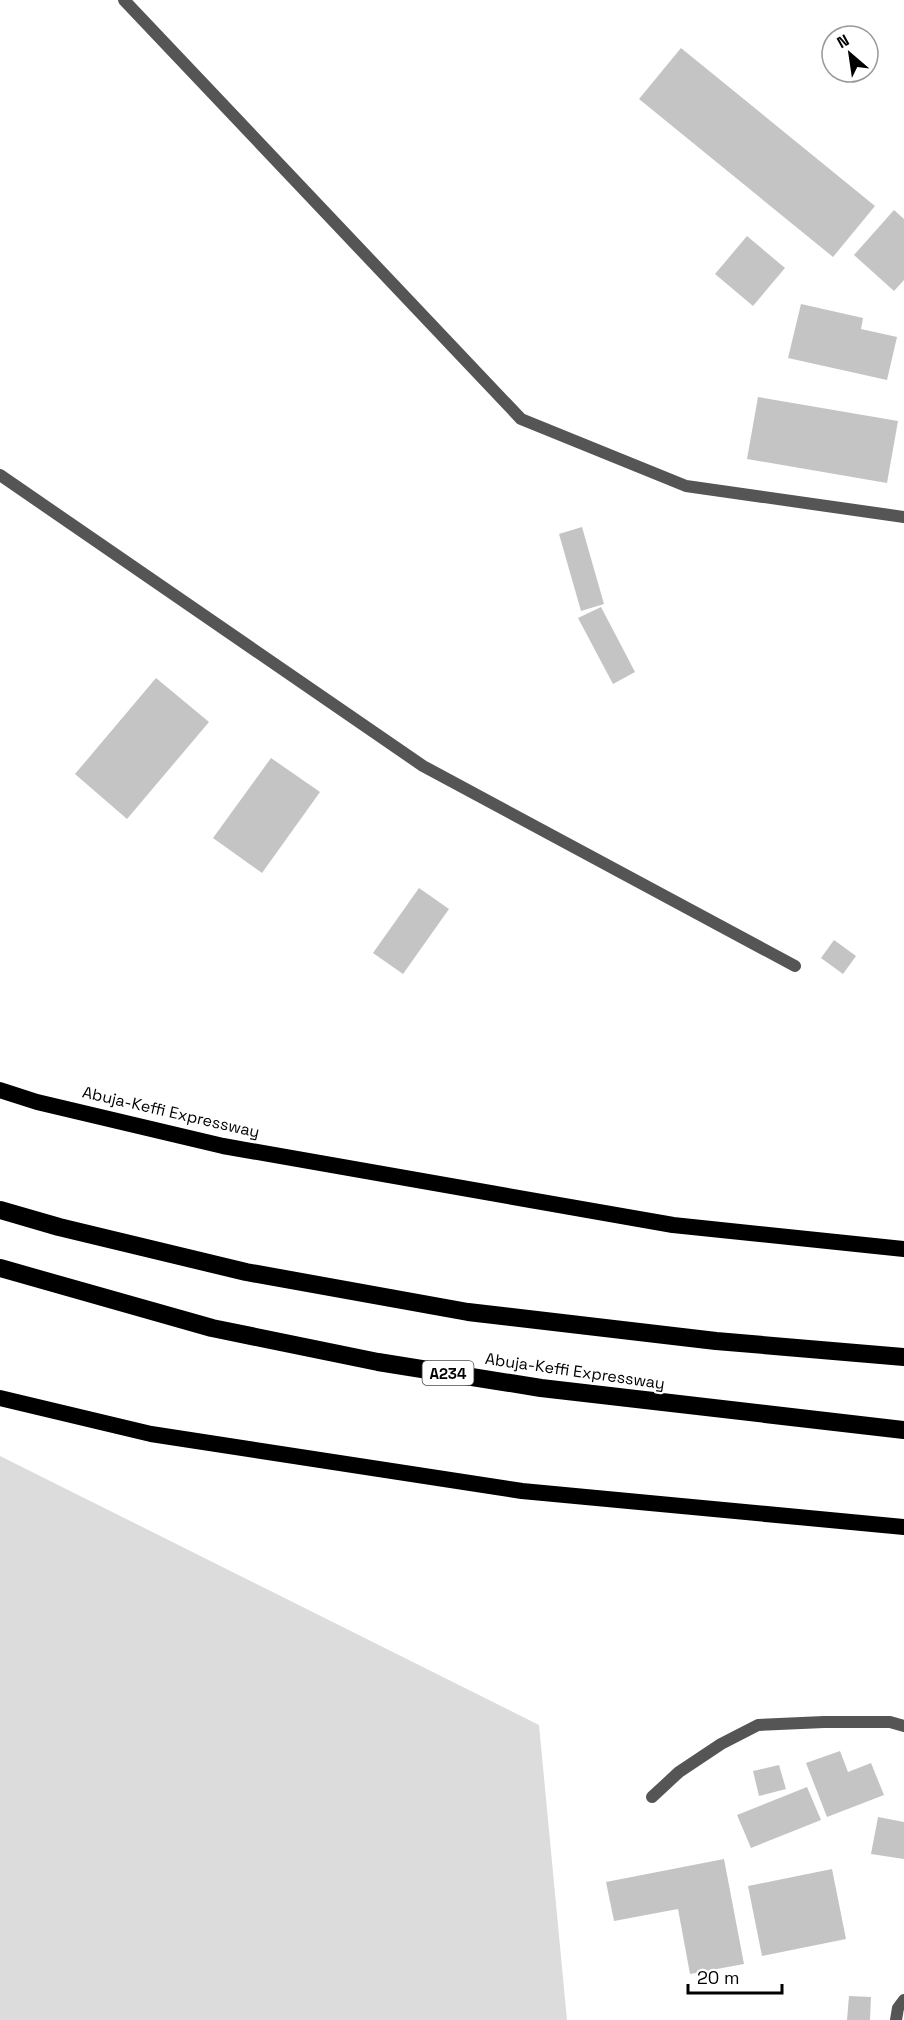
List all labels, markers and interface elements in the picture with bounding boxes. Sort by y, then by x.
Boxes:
north arrow [820,24,880,84]
text: N [833,30,853,53]
street label: Abuja-Keffi Expressway [80,1081,262,1143]
street label: Abuja-Keffi Expressway [484,1348,666,1394]
road number: A234 [422,1361,474,1385]
scale bar [688,1957,782,1995]
text: 20 m [697,1966,740,1989]

